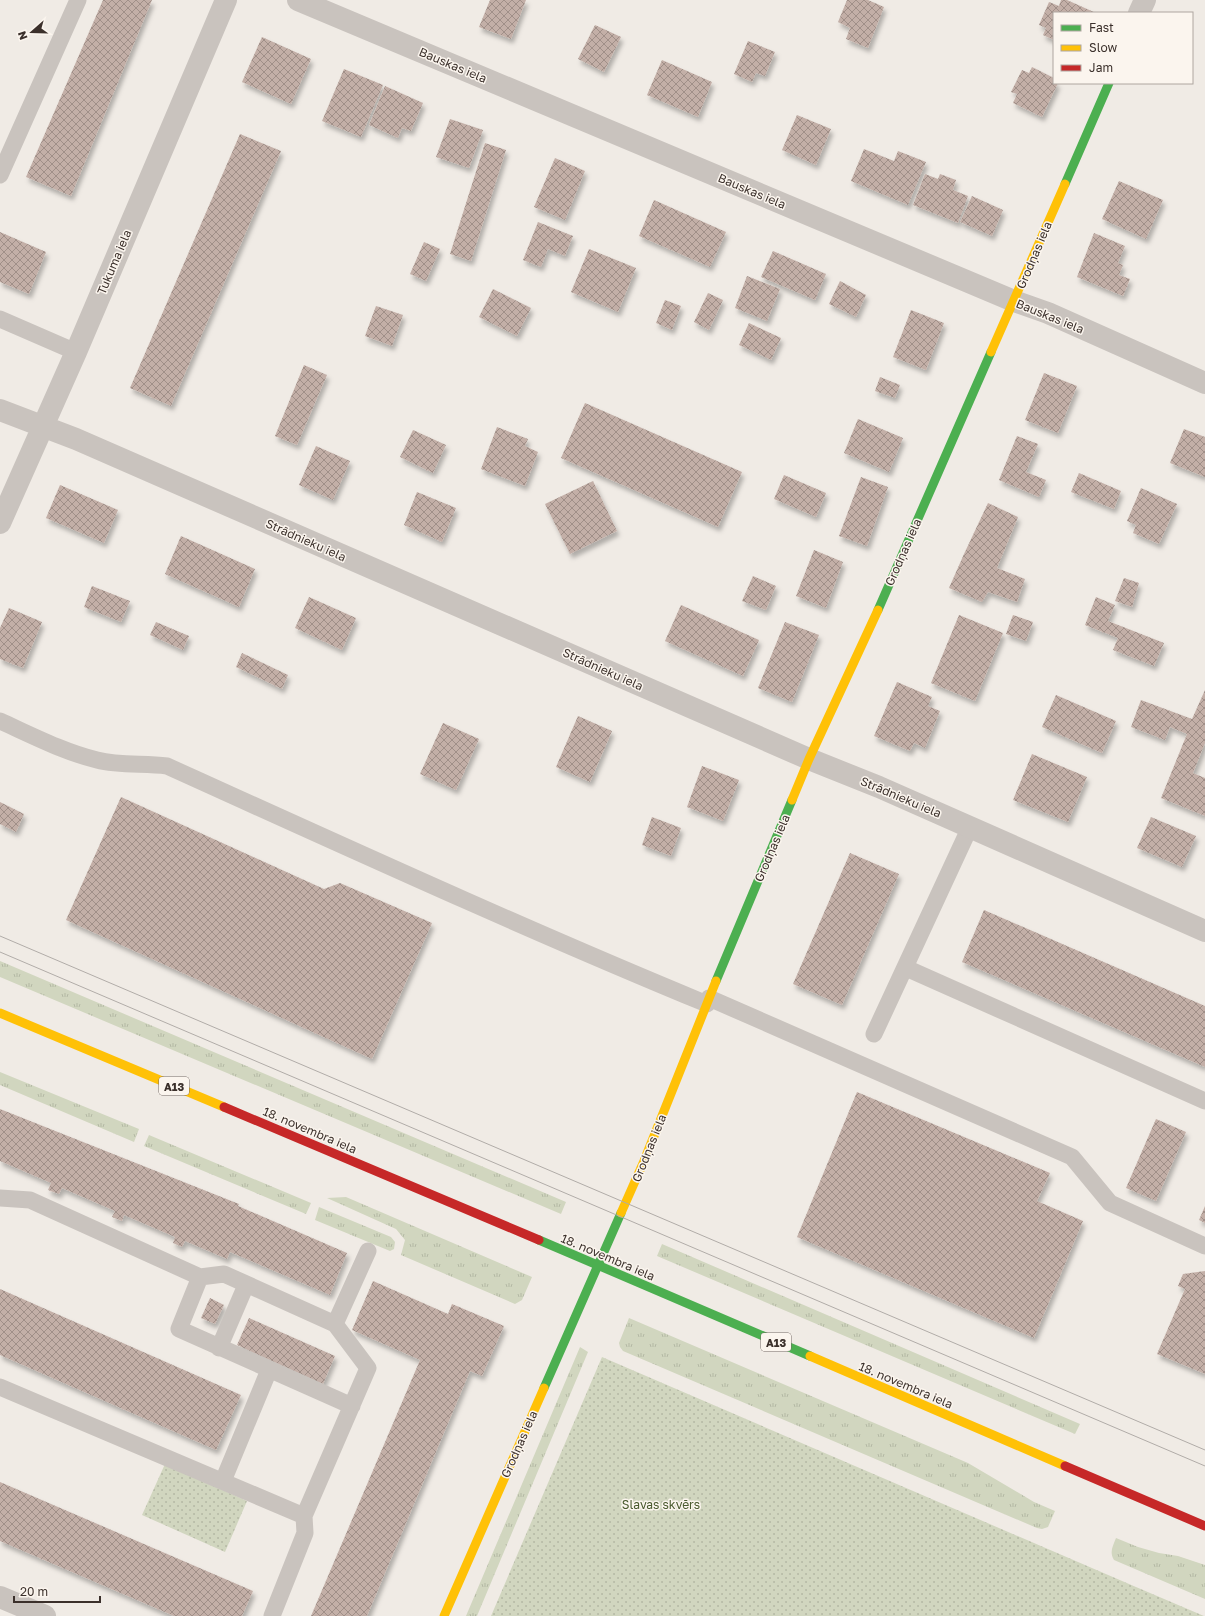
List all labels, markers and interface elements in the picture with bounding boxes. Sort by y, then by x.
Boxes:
north arrow [12,12,52,52]
legend [1053,12,1193,84]
text: Fast [1089,20,1114,35]
text: N [15,29,30,42]
text: Slow [1089,40,1117,55]
street label: Bauskas iela [417,44,489,86]
text: Jam [1089,60,1113,75]
street label: Bauskas iela [716,170,788,212]
street label: Grodņas iela [1013,219,1055,291]
street label: Tukuma iela [94,227,134,297]
street label: Bauskas iela [1014,296,1086,336]
street label: Strādnieku iela [264,516,348,564]
street label: Grodņas iela [882,516,924,588]
street label: Strādnieku iela [561,645,645,693]
street label: Strādnieku iela [858,773,944,821]
street label: Grodņas iela [751,812,793,884]
road number: A13 [159,1077,189,1095]
street label: 18. novembra iela [261,1103,359,1157]
street label: Grodņas iela [629,1112,669,1184]
street label: 18. novembra iela [559,1230,657,1284]
road number: A13 [761,1333,791,1351]
street label: 18. novembra iela [857,1358,955,1412]
street label: Grodņas iela [498,1408,540,1480]
park label: Slavas skvērs [622,1497,700,1512]
scale bar [14,1578,100,1604]
text: 20 m [20,1584,48,1599]

